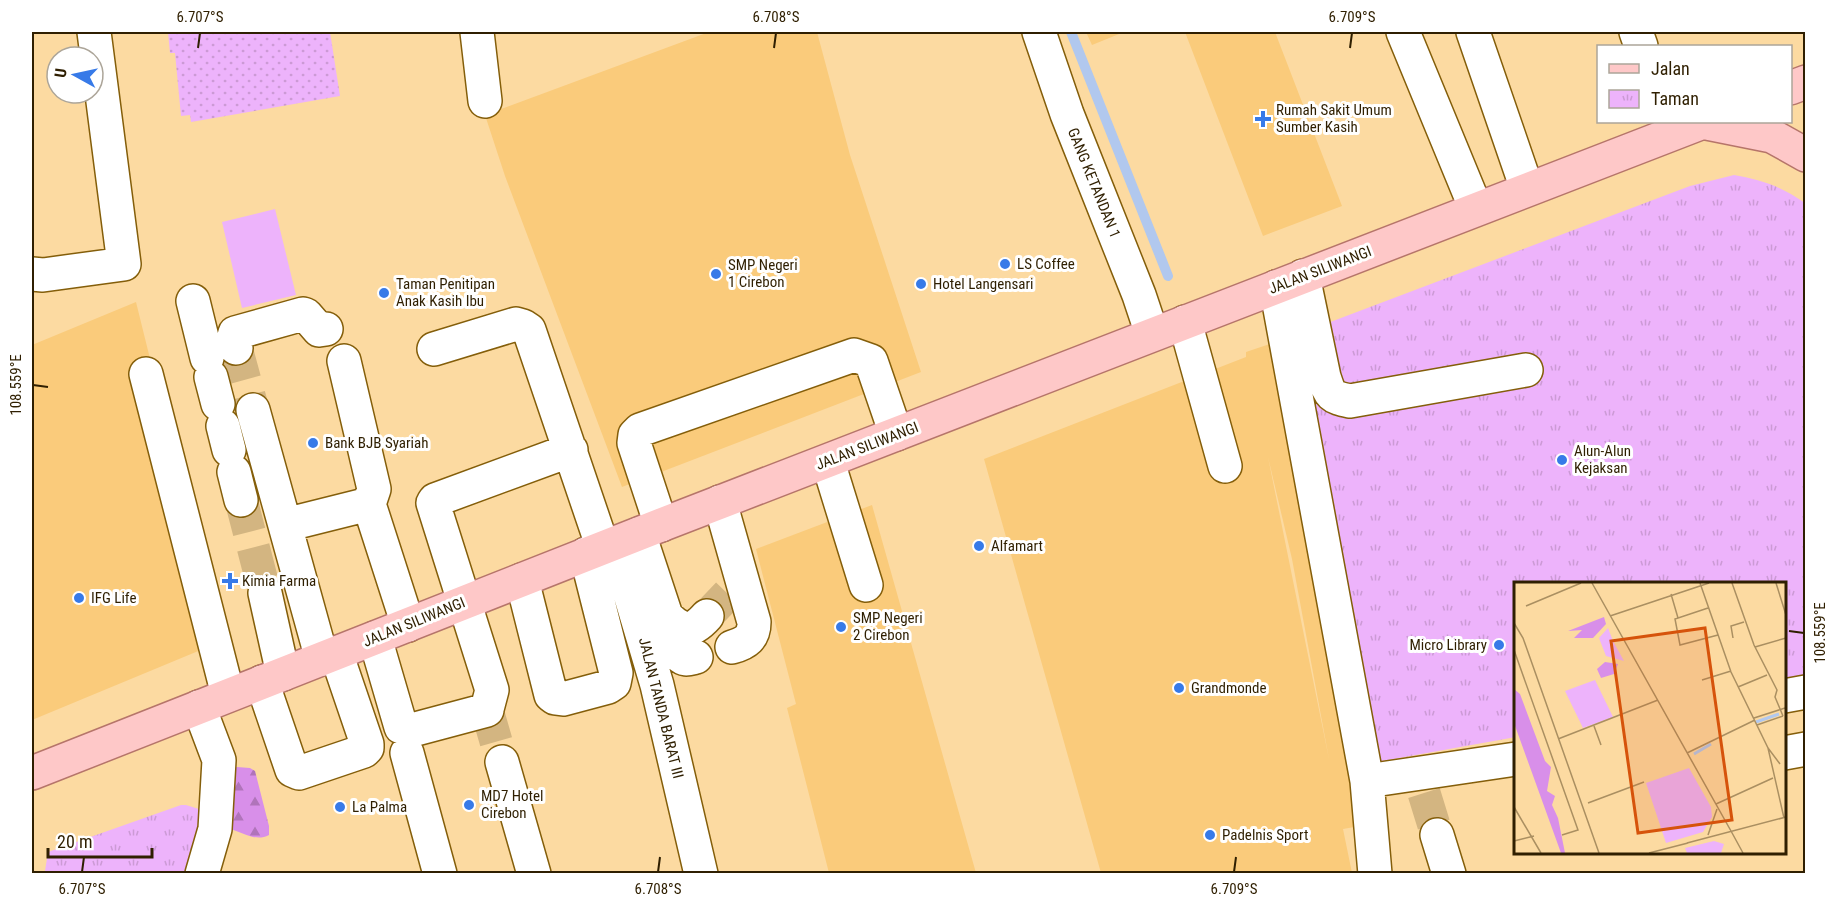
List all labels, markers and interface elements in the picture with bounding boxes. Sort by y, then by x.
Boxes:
text: 6.707°S [177,8,224,26]
text: 6.708°S [753,8,800,26]
text: 6.709°S [1329,8,1376,26]
north arrow [45,45,105,105]
legend [1597,45,1792,123]
text: Jalan [1651,58,1690,79]
text: U [51,67,71,79]
text: Taman [1651,88,1699,109]
place label: Rumah Sakit Umum Sumber Kasih [1276,101,1392,136]
marker: Rumah Sakit Umum Sumber Kasih [1254,110,1272,128]
street label: GANG KETANDAN 1 [1064,125,1124,241]
street label: JALAN SILIWANGI [1266,242,1374,298]
place label: LS Coffee [1017,255,1075,273]
place label: SMP Negeri 1 Cirebon [728,256,798,291]
marker: LS Coffee [998,257,1012,271]
marker: SMP Negeri 1 Cirebon [709,267,723,281]
place label: Taman Penitipan Anak Kasih Ibu [396,275,495,310]
place label: Hotel Langensari [933,275,1034,293]
marker: Hotel Langensari [914,277,928,291]
marker: Taman Penitipan Anak Kasih Ibu [377,286,391,300]
text: 108.559°E [7,354,25,416]
street label: JALAN SILIWANGI [813,418,921,474]
place label: Bank BJB Syariah [325,434,428,452]
marker: Bank BJB Syariah [306,436,320,450]
place label: Alun-Alun Kejaksan [1574,442,1631,477]
marker: Alun-Alun Kejaksan [1555,453,1569,467]
place label: Alfamart [991,537,1043,555]
marker: Alfamart [972,539,986,553]
place label: Kimia Farma [242,572,316,590]
marker: Kimia Farma [223,574,237,588]
inset map [1514,582,1786,854]
place label: IFG Life [91,589,136,607]
marker: IFG Life [72,591,86,605]
street label: JALAN SILIWANGI [360,593,468,651]
text: 108.559°E [1811,602,1829,664]
place label: SMP Negeri 2 Cirebon [853,609,923,644]
marker: SMP Negeri 2 Cirebon [834,620,848,634]
street label: JALAN TANDA BARAT III [635,636,687,780]
place label: Micro Library [1410,636,1487,654]
marker: Micro Library [1492,638,1506,652]
place label: Grandmonde [1191,679,1267,697]
marker: Grandmonde [1172,681,1186,695]
place label: MD7 Hotel Cirebon [481,787,543,822]
place label: La Palma [352,798,407,816]
marker: MD7 Hotel Cirebon [462,798,476,812]
marker: La Palma [333,800,347,814]
scale bar [48,821,152,859]
place label: Padelnis Sport [1222,826,1308,844]
marker: Padelnis Sport [1203,828,1217,842]
text: 20 m [57,831,92,852]
text: 6.707°S [59,880,106,898]
text: 6.708°S [635,880,682,898]
text: 6.709°S [1211,880,1258,898]

